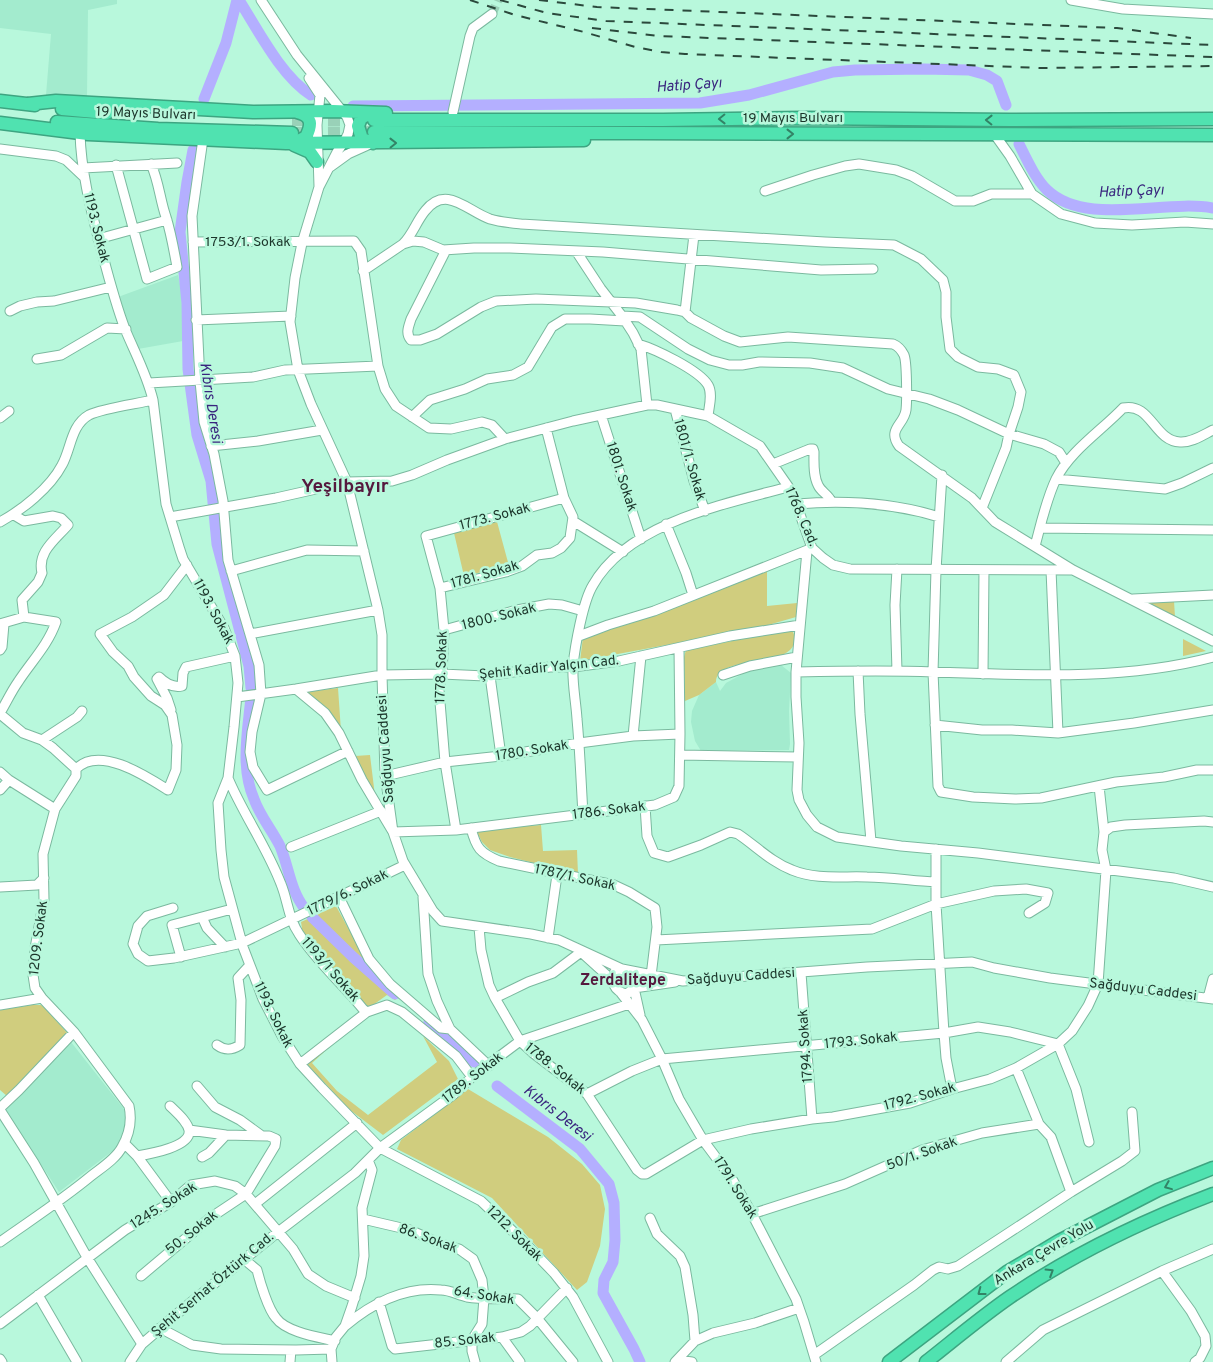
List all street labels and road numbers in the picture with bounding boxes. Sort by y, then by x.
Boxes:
street label: 19 Mayıs Bulvarı [96,104,196,124]
street label: 19 Mayıs Bulvarı [743,110,843,127]
street label: 1193. Sokak [79,191,113,265]
street label: 1753/1. Sokak [205,234,291,251]
street label: 1801/1. Sokak [669,417,709,503]
street label: 1801. Sokak [602,440,640,514]
street label: 1768. Cad. [780,485,822,549]
street label: 1773. Sokak [458,499,532,535]
street label: 1781. Sokak [449,557,521,593]
street label: 1193. Sokak [189,576,237,648]
street label: 1800. Sokak [460,600,538,634]
street label: 1778. Sokak [432,630,452,704]
street label: Şehit Kadir Yalçın Cad. [478,652,620,684]
street label: Sağduyu Caddesi [374,694,398,804]
street label: 1780. Sokak [494,737,570,765]
street label: 1786. Sokak [572,798,646,824]
street label: 1787/1. Sokak [533,861,617,895]
street label: 1779/6. Sokak [305,866,391,920]
street label: 1209. Sokak [26,900,52,976]
street label: 1193/1 Sokak [297,934,363,1006]
street label: Sağduyu Caddesi [686,965,796,989]
street label: Sağduyu Caddesi [1088,975,1198,1005]
street label: 1193. Sokak [250,979,296,1051]
street label: 1794. Sokak [795,1009,817,1083]
street label: 1793. Sokak [824,1029,898,1053]
street label: 1788. Sokak [521,1039,589,1099]
street label: 1789. Sokak [439,1049,507,1107]
street label: 1792. Sokak [882,1079,958,1115]
street label: 50/1. Sokak [884,1133,960,1175]
street label: 1791. Sokak [709,1154,761,1222]
street label: 1245. Sokak [128,1179,200,1233]
street label: 1212. Sokak [483,1203,545,1265]
street label: 50. Sokak [162,1207,222,1259]
street label: Ankara Çevre Yolu [991,1216,1097,1290]
street label: 86. Sokak [396,1221,460,1257]
street label: Şehit Serhat Öztürk Cad. [148,1228,278,1341]
street label: 64. Sokak [452,1283,516,1309]
street label: 85. Sokak [434,1329,496,1353]

